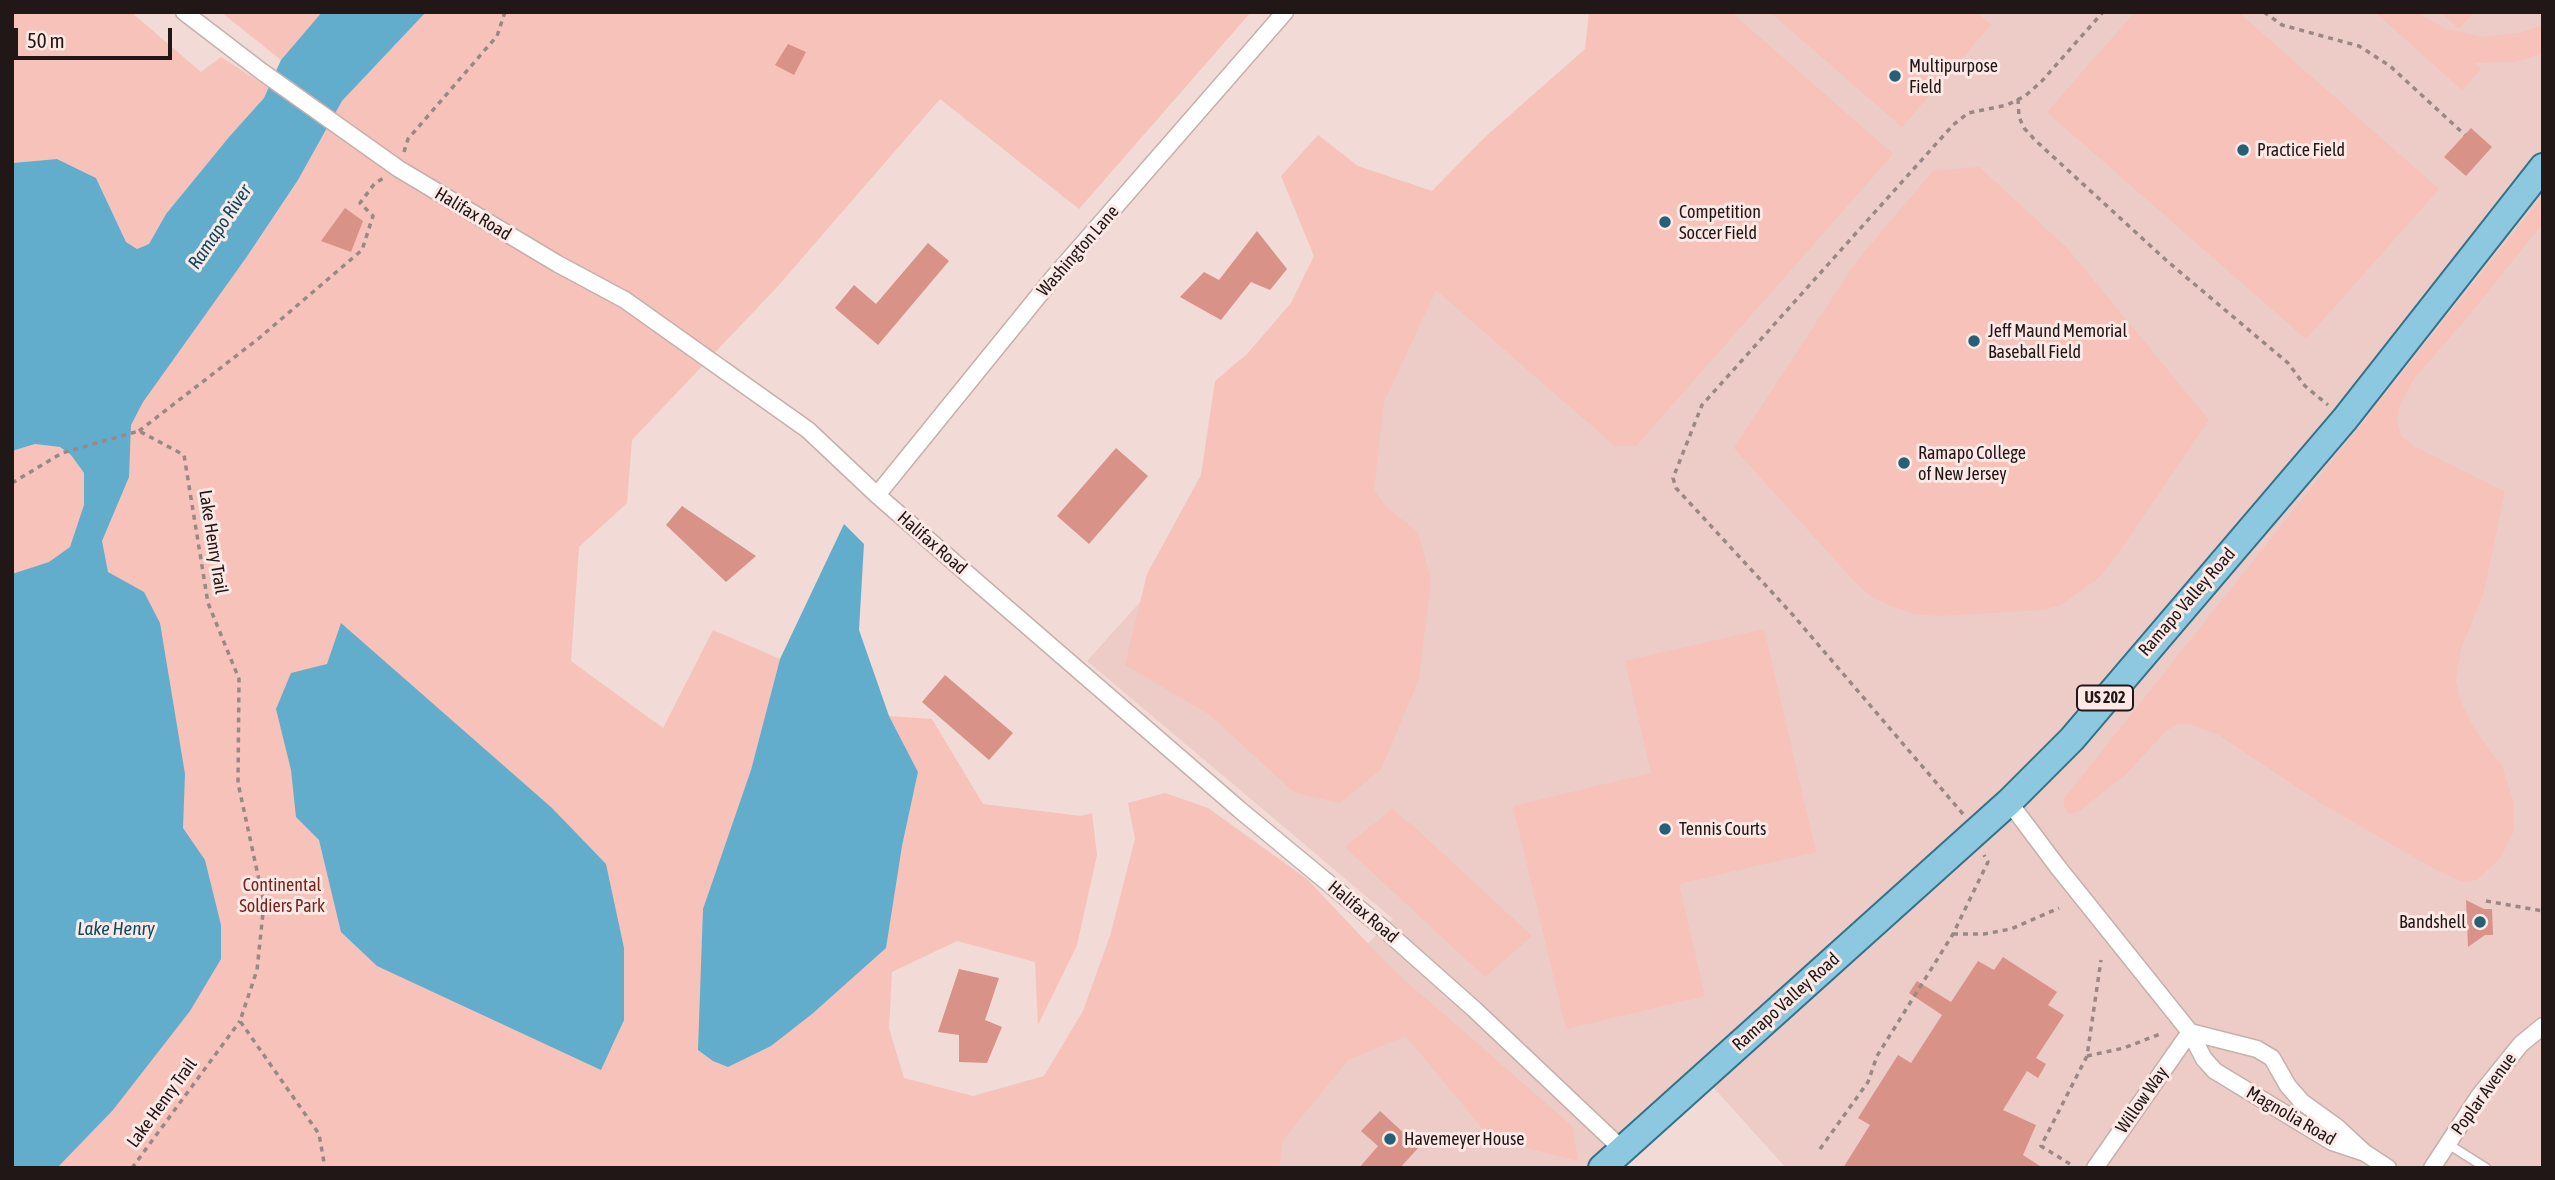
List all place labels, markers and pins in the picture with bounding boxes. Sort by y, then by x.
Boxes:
place label: Multipurpose Field [1909,55,1998,98]
marker: Multipurpose Field [1887,68,1903,84]
place label: Practice Field [2257,139,2345,161]
marker: Practice Field [2235,142,2251,158]
place label: Competition Soccer Field [1679,201,1761,244]
marker: Competition Soccer Field [1657,214,1673,230]
place label: Jeff Maund Memorial Baseball Field [1988,320,2127,362]
marker: Jeff Maund Memorial Baseball Field [1966,333,1982,349]
place label: Ramapo College of New Jersey [1918,442,2026,484]
marker: Ramapo College of New Jersey [1896,455,1912,471]
place label: Tennis Courts [1679,818,1766,840]
marker: Tennis Courts [1657,821,1673,837]
place label: Bandshell [2399,911,2466,933]
marker: Bandshell [2472,914,2488,930]
place label: Havemeyer House [1404,1128,1525,1150]
marker: Havemeyer House [1382,1131,1398,1147]

